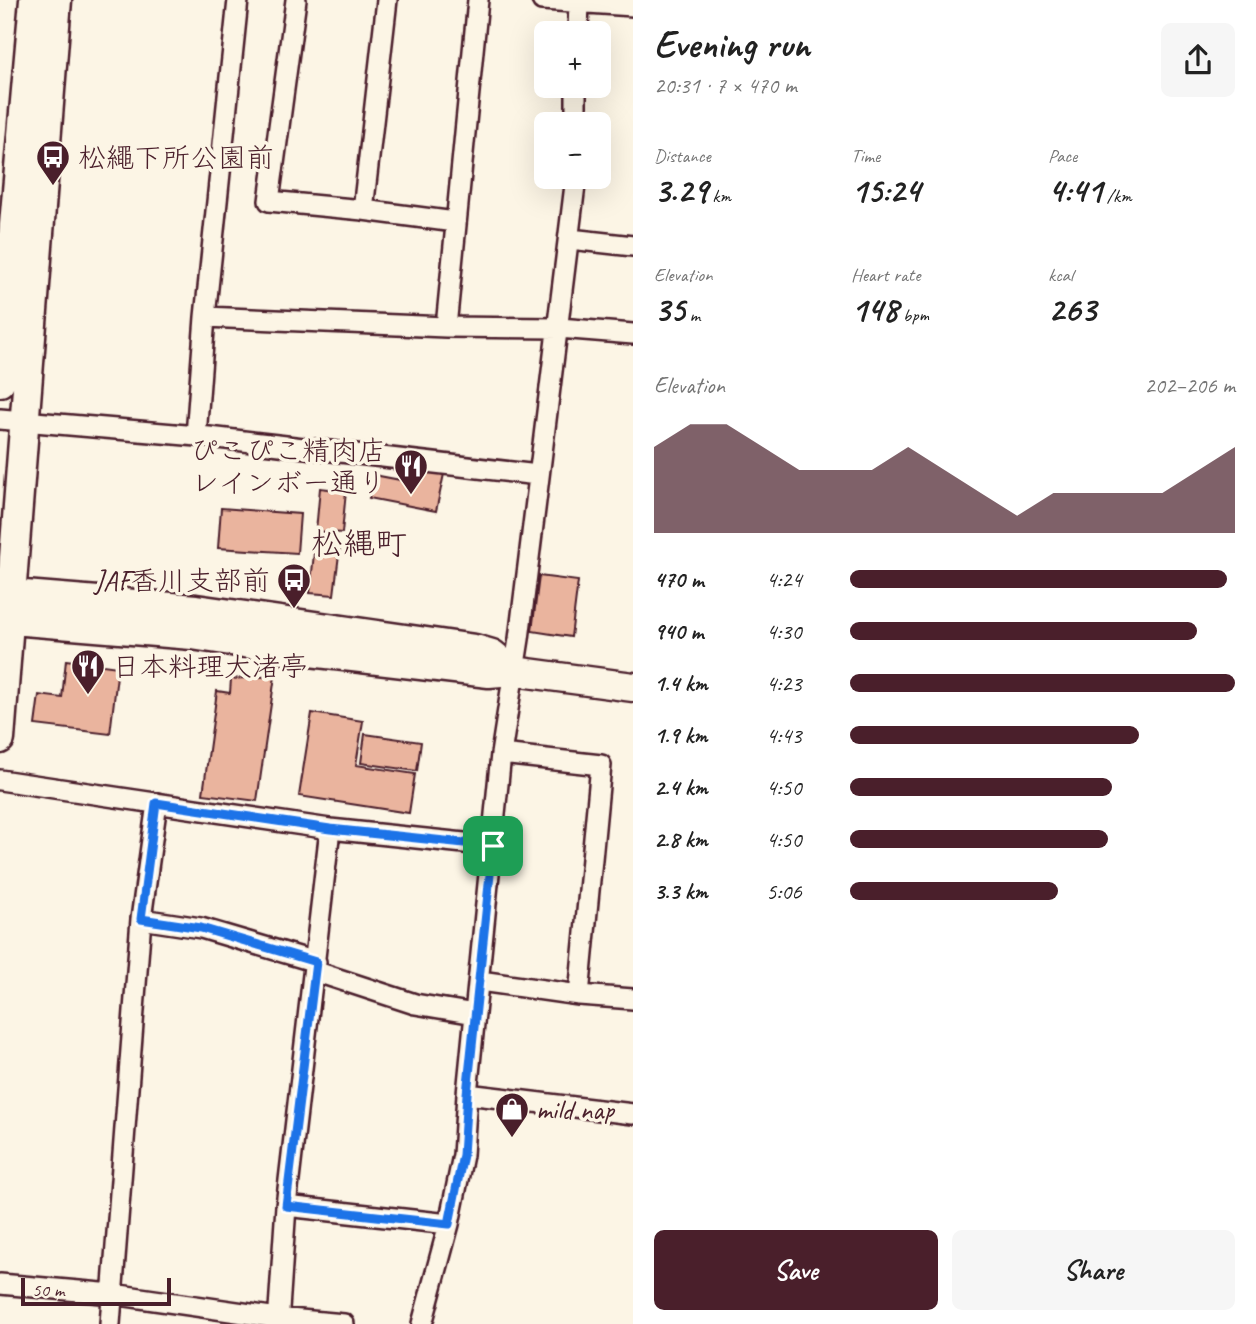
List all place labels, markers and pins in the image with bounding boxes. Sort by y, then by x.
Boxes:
bus stop icon: 松繩下所公園前 [34,138,72,187]
place label: 松繩下所公園前 [78,140,274,175]
place label: ぴこぴこ精肉店 レインボー通り [190,433,386,500]
restaurant icon: ぴこぴこ精肉店 レインボー通り [392,447,430,496]
bus stop icon: JAF香川支部前 [275,561,313,610]
place label: JAF香川支部前 [92,563,270,598]
restaurant icon: 日本料理大渚亭 [69,647,107,696]
place label: 日本料理大渚亭 [112,649,308,684]
pin [463,816,523,876]
shop icon: mild nap [493,1090,531,1139]
place label: mild nap [536,1092,615,1127]

